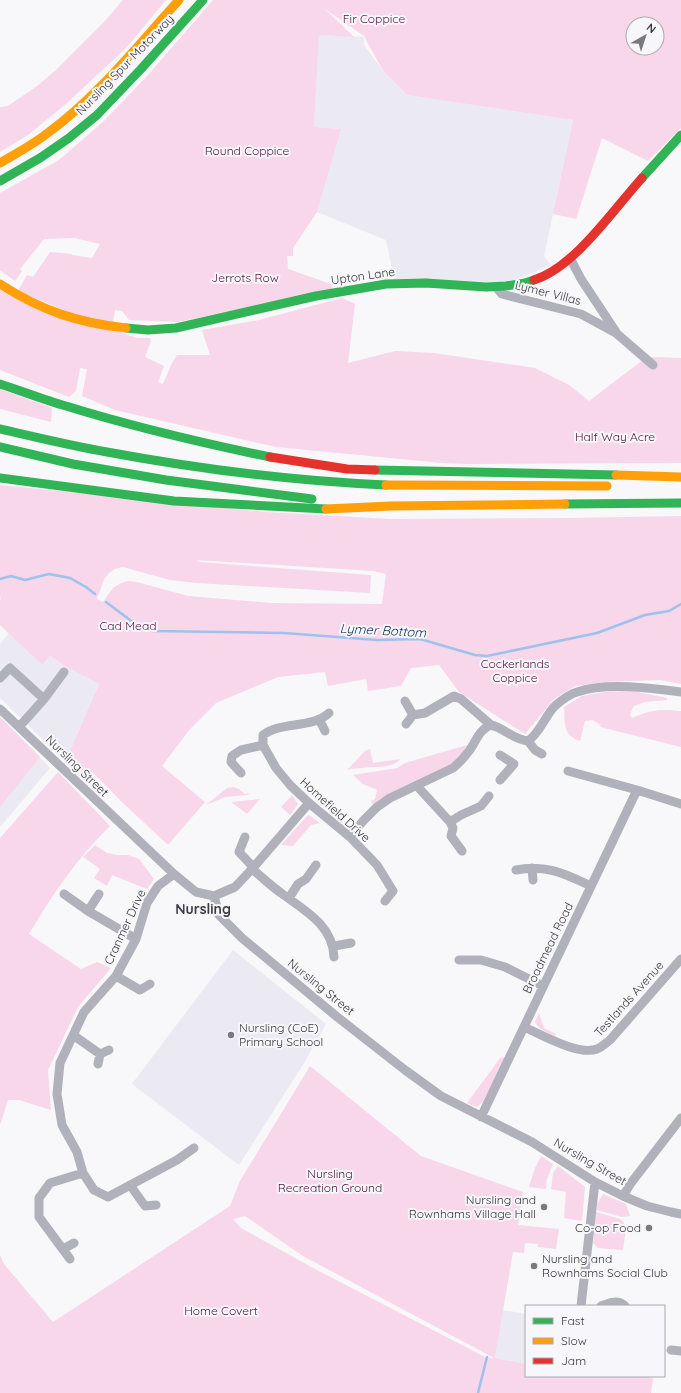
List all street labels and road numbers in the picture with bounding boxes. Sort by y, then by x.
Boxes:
street label: Nursling Spur Motorway [73,11,177,118]
street label: Upton Lane [330,264,396,287]
street label: Lymer Villas [514,277,583,308]
street label: Nursling Street [43,732,112,799]
street label: Homefield Drive [297,774,374,845]
street label: Cranmer Drive [101,887,149,967]
street label: Broadmead Road [519,900,576,996]
street label: Nursling Street [285,955,358,1018]
street label: Testlands Avenue [591,958,667,1040]
street label: Nursling Street [551,1135,629,1188]

